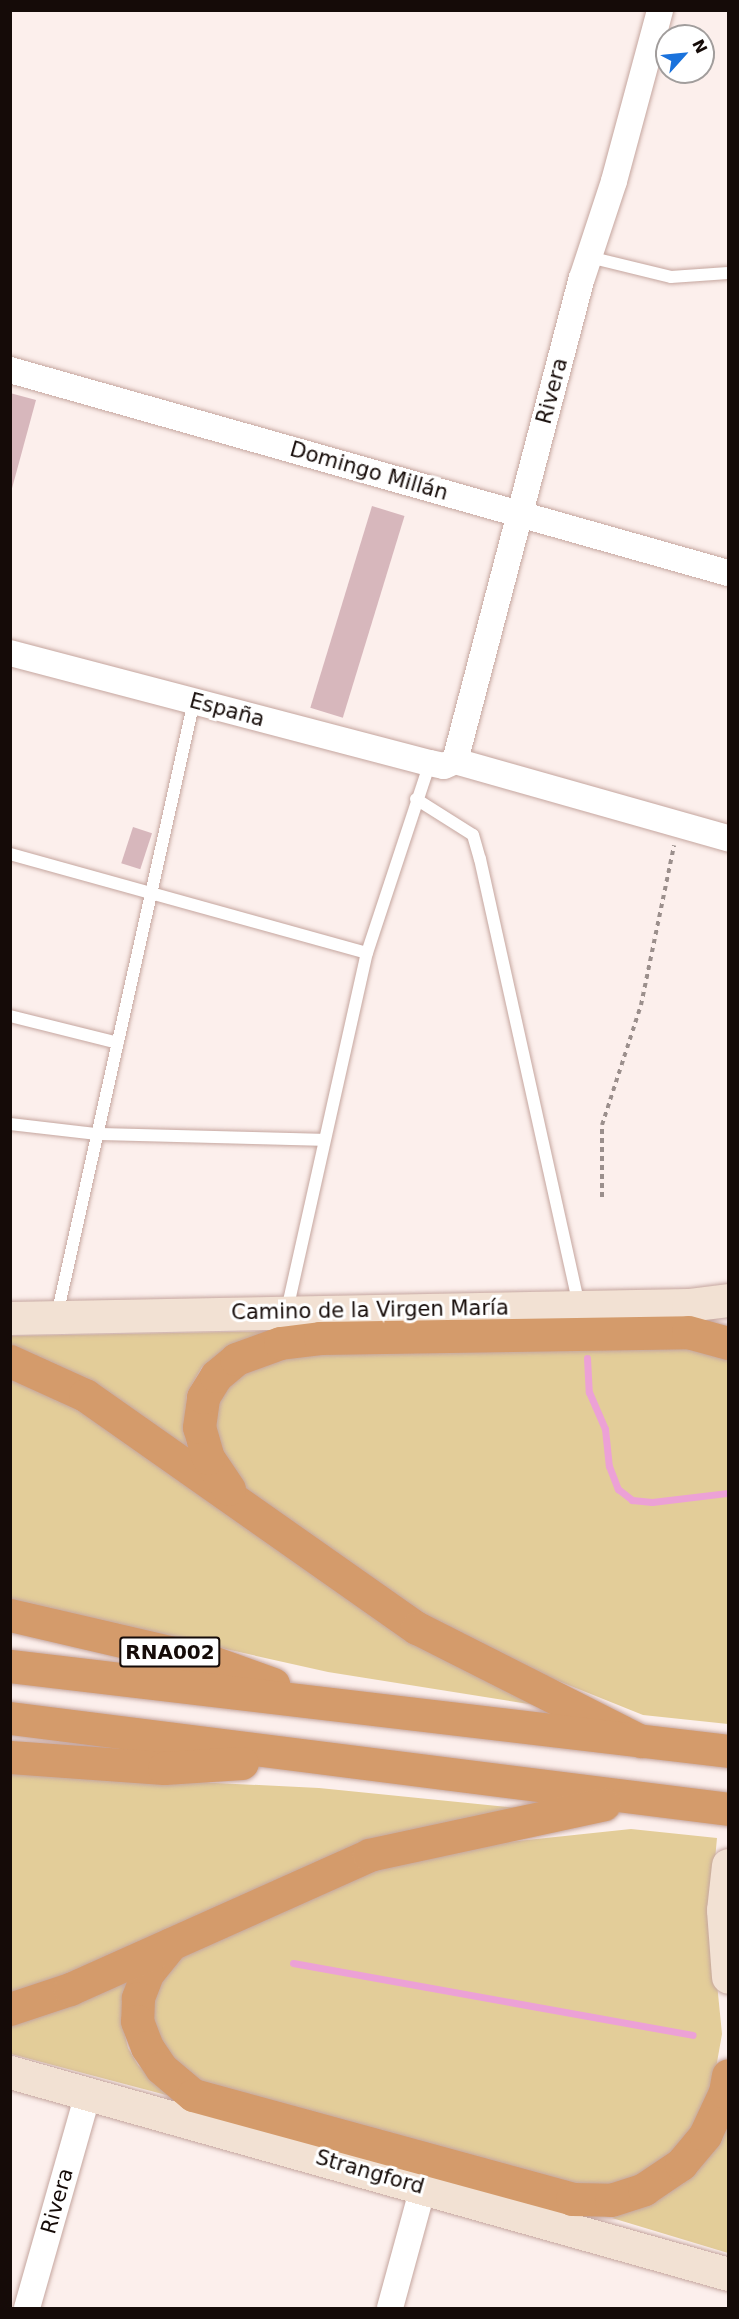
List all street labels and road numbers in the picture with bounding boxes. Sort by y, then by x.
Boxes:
street label: Rivera [531,355,573,427]
street label: Domingo Millán [287,436,451,506]
street label: España [187,688,267,732]
street label: Camino de la Virgen María [231,1295,509,1325]
road number: RNA002 [119,1635,221,1669]
street label: Strangford [313,2145,427,2199]
street label: Rivera [36,2165,78,2237]

